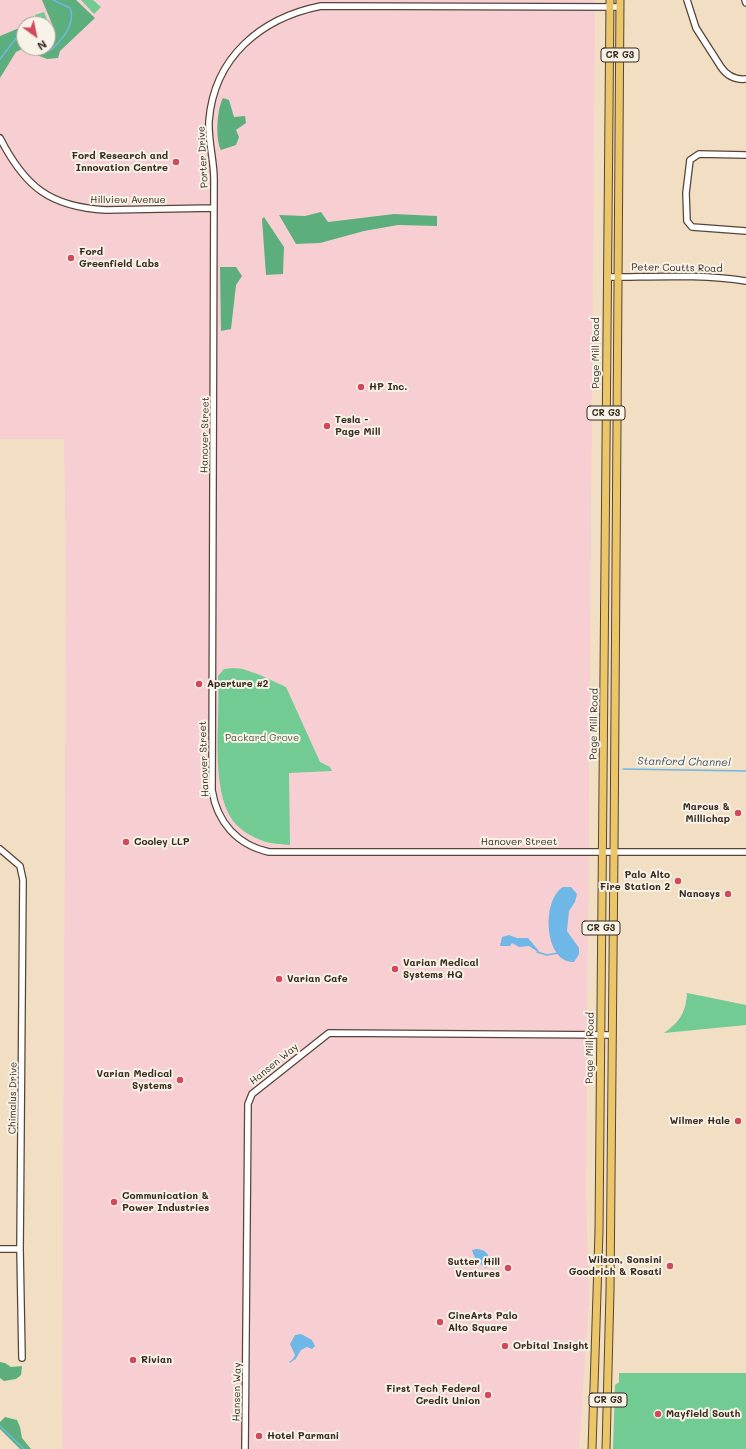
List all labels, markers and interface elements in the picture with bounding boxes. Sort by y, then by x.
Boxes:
north arrow [16,16,56,56]
text: N [35,37,50,54]
road number: CR G3 [601,48,639,62]
street label: Porter Drive [195,126,211,188]
place label: Ford Research and Innovation Centre [72,150,168,174]
marker: Ford Research and Innovation Centre [171,157,181,167]
street label: Hillview Avenue [90,194,166,206]
place label: Ford Greenfield Labs [79,246,159,270]
marker: Ford Greenfield Labs [66,253,76,263]
street label: Peter Coutts Road [631,261,723,275]
street label: Page Mill Road [590,317,602,389]
place label: HP Inc. [369,381,407,393]
marker: HP Inc. [356,382,366,392]
street label: Hanover Street [198,397,212,473]
road number: CR G3 [587,406,625,420]
place label: Tesla - Page Mill [335,414,380,438]
marker: Tesla - Page Mill [322,421,332,431]
place label: Aperture #2 [207,678,268,690]
marker: Aperture #2 [194,679,204,689]
street label: Page Mill Road [587,688,601,760]
street label: Hanover Street [197,721,211,797]
park label: Packard Grove [225,732,299,744]
water label: Stanford Channel [637,755,731,769]
place label: Marcus & Millichap [683,801,730,824]
marker: Marcus & Millichap [733,808,743,818]
place label: Cooley LLP [134,836,190,848]
street label: Hanover Street [481,836,557,848]
marker: Cooley LLP [121,837,131,847]
place label: Palo Alto Fire Station 2 [600,869,670,892]
marker: Palo Alto Fire Station 2 [673,876,683,886]
place label: Nanosys [679,888,720,900]
marker: Nanosys [723,889,733,899]
road number: CR G3 [582,921,620,935]
place label: Varian Medical Systems HQ [403,957,478,980]
marker: Varian Medical Systems HQ [390,964,400,974]
place label: Varian Cafe [287,973,348,985]
marker: Varian Cafe [274,974,284,984]
street label: Page Mill Road [583,1012,597,1084]
street label: Hansen Way [247,1041,301,1087]
street label: Chimalus Drive [6,1062,20,1134]
place label: Varian Medical Systems [97,1068,172,1092]
marker: Varian Medical Systems [175,1075,185,1085]
place label: Wilmer Hale [670,1115,730,1127]
marker: Wilmer Hale [733,1116,743,1126]
place label: Communication & Power Industries [122,1190,209,1214]
marker: Communication & Power Industries [109,1197,119,1207]
place label: Wilson, Sonsini Goodrich & Rosati [569,1254,662,1278]
place label: Sutter Hill Ventures [448,1256,500,1280]
marker: Wilson, Sonsini Goodrich & Rosati [665,1261,675,1271]
marker: Sutter Hill Ventures [503,1263,513,1273]
place label: CineArts Palo Alto Square [448,1310,517,1334]
marker: CineArts Palo Alto Square [435,1317,445,1327]
place label: Orbital Insight [513,1340,588,1352]
marker: Orbital Insight [500,1341,510,1351]
place label: Rivian [141,1354,172,1366]
marker: Rivian [128,1355,138,1365]
street label: Hansen Way [230,1362,244,1422]
place label: First Tech Federal Credit Union [386,1383,480,1406]
marker: First Tech Federal Credit Union [483,1390,493,1400]
road number: CR G3 [589,1393,627,1407]
place label: Mayfield South [666,1408,740,1420]
marker: Mayfield South [653,1409,663,1419]
place label: Hotel Parmani [267,1430,339,1442]
marker: Hotel Parmani [254,1431,264,1441]

